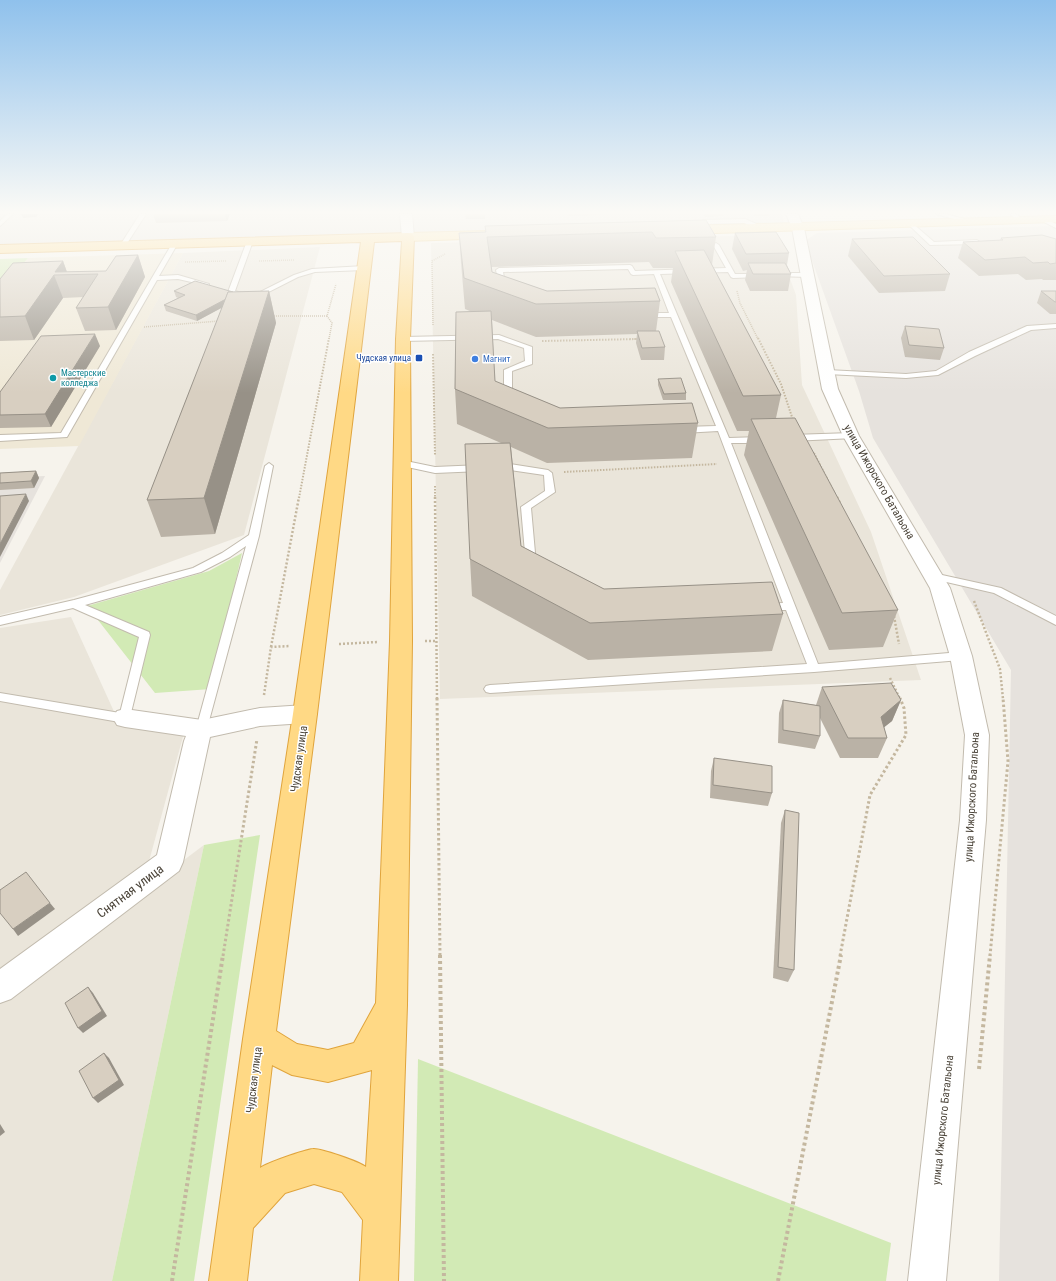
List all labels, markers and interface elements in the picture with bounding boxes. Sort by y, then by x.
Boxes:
place label: Чудская улица [356,353,411,363]
marker: Чудская улица [414,353,424,363]
marker: Магнит [470,354,480,364]
place label: Магнит [483,354,511,364]
place label: Мастерские колледжа [61,368,106,388]
marker: Мастерские колледжа [48,373,58,383]
street label: улица Ижорского Батальона [841,422,917,542]
street label: Чудская улица [288,725,310,793]
street label: улица Ижорского Батальона [962,732,982,862]
street label: Снятная улица [94,861,166,921]
street label: Чудская улица [243,1046,265,1114]
street label: улица Ижорского Батальона [930,1055,956,1185]

